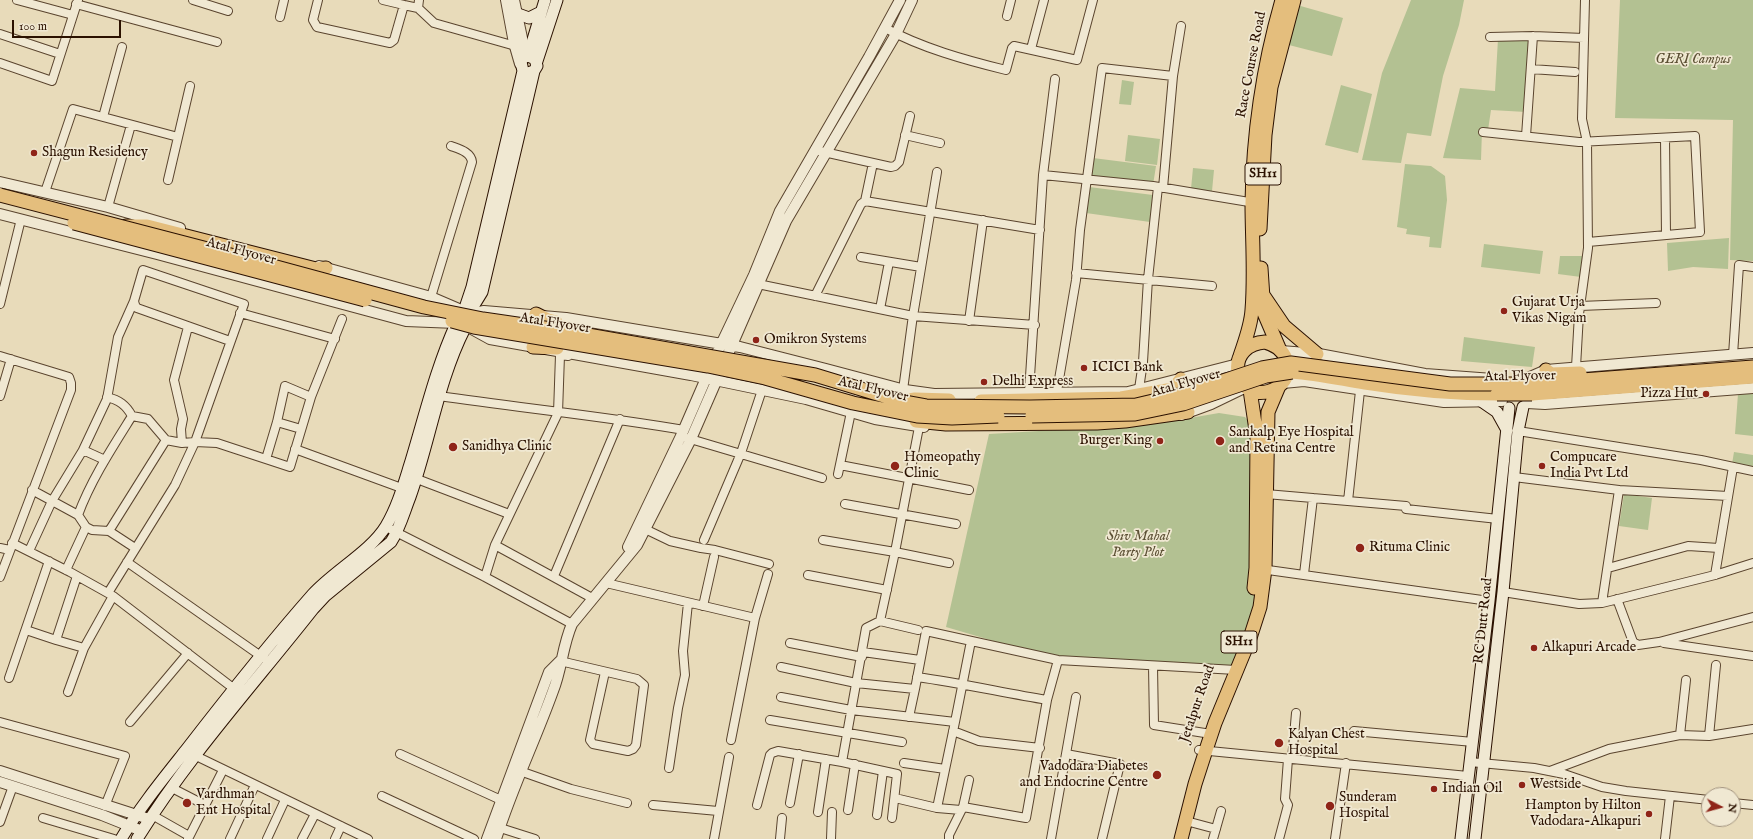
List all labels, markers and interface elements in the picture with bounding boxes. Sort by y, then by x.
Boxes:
street label: Race Course Road [1233,10,1271,120]
scale bar [14,12,123,38]
text: 100 m [19,19,47,34]
park label: GERI Campus [1655,52,1731,68]
place label: Shagun Residency [42,145,148,161]
marker: Shagun Residency [29,148,39,158]
road number: SH11 [1245,163,1281,185]
street label: Atal Flyover [204,235,278,269]
place label: Gujarat Urja Vikas Nigam [1512,295,1587,328]
marker: Gujarat Urja Vikas Nigam [1499,306,1509,316]
street label: Atal Flyover [518,310,592,338]
place label: Omikron Systems [764,332,867,348]
marker: Omikron Systems [751,335,761,345]
place label: ICICI Bank [1092,360,1163,376]
marker: ICICI Bank [1079,363,1089,373]
street label: Atal Flyover [1149,366,1223,402]
street label: Atal Flyover [1484,368,1556,386]
street label: Atal Flyover [836,374,910,406]
place label: Delhi Express [992,374,1073,390]
marker: Delhi Express [979,377,989,387]
place label: Pizza Hut [1640,386,1698,402]
marker: Pizza Hut [1701,389,1711,399]
place label: Sankalp Eye Hospital and Retina Centre [1229,425,1354,458]
place label: Burger King [1079,433,1152,449]
marker: Sankalp Eye Hospital and Retina Centre [1214,435,1226,447]
marker: Burger King [1155,436,1165,446]
place label: Sanidhya Clinic [462,439,552,455]
marker: Sanidhya Clinic [447,441,459,453]
place label: Homeopathy Clinic [904,450,981,482]
place label: Compucare India Pvt Ltd [1550,450,1628,482]
marker: Homeopathy Clinic [889,460,901,472]
marker: Compucare India Pvt Ltd [1537,461,1547,471]
park label: Shiv Mahal Party Plot [1107,529,1169,562]
place label: Rituma Clinic [1369,540,1450,556]
marker: Rituma Clinic [1354,542,1366,554]
street label: RC Dutt Road [1471,577,1497,665]
road number: SH11 [1221,631,1257,653]
place label: Alkapuri Arcade [1542,640,1636,656]
marker: Alkapuri Arcade [1529,643,1539,653]
street label: Jetalpur Road [1177,663,1219,745]
place label: Kalyan Chest Hospital [1288,727,1365,760]
marker: Kalyan Chest Hospital [1273,737,1285,749]
place label: Vadodara Diabetes and Endocrine Centre [1020,759,1148,792]
marker: Vadodara Diabetes and Endocrine Centre [1151,769,1163,781]
place label: Westside [1530,777,1581,793]
marker: Westside [1517,780,1527,790]
place label: Indian Oil [1442,781,1502,797]
marker: Indian Oil [1429,784,1439,794]
place label: Vardhman Ent Hospital [196,787,271,820]
north arrow [1701,787,1741,827]
place label: Sunderam Hospital [1339,790,1397,822]
marker: Vardhman Ent Hospital [181,797,193,809]
place label: Hampton by Hilton Vadodara-Alkapuri [1525,798,1641,830]
marker: Sunderam Hospital [1324,800,1336,812]
text: N [1724,803,1739,814]
marker: Hampton by Hilton Vadodara-Alkapuri [1644,809,1654,819]

